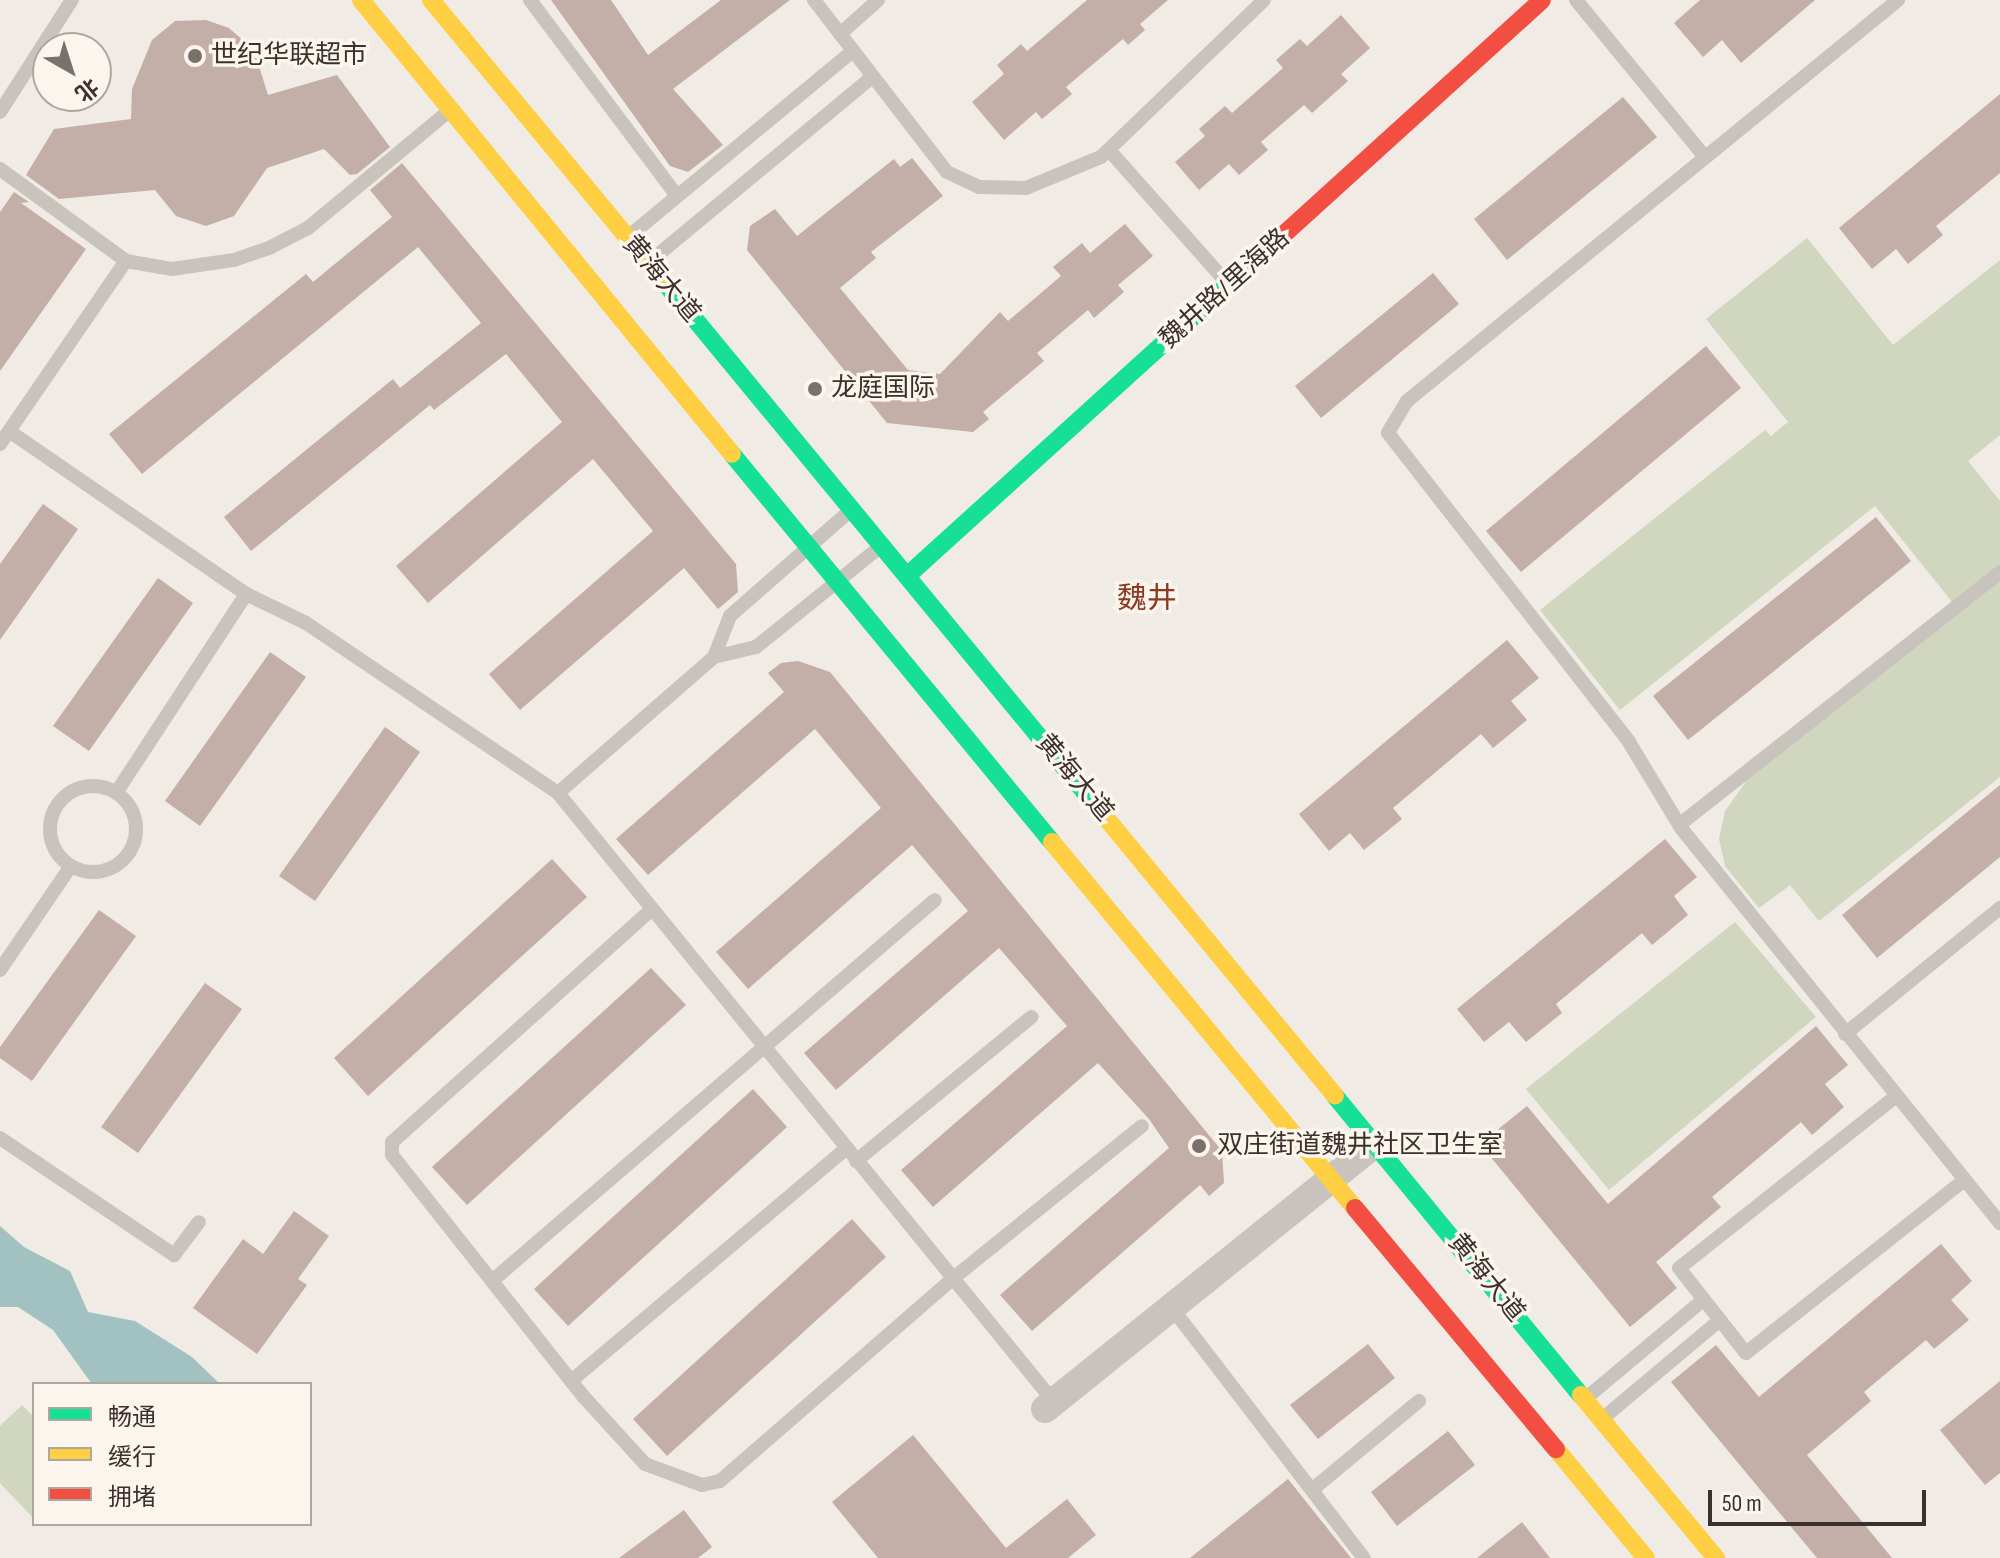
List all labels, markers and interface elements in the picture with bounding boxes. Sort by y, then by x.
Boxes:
north arrow [32,32,112,112]
place label: 世纪华联超市 [211,40,367,72]
marker: 世纪华联超市 [186,47,204,65]
text: 北 [69,72,103,107]
street label: 魏井路/里海路 [1154,223,1296,355]
street label: 黄海大道 [616,229,706,329]
place label: 龙庭国际 [831,373,935,405]
marker: 龙庭国际 [806,380,824,398]
district label: 魏井 [1117,581,1177,617]
street label: 黄海大道 [1029,728,1119,828]
place label: 双庄街道魏井社区卫生室 [1217,1130,1503,1162]
marker: 双庄街道魏井社区卫生室 [1188,1135,1210,1157]
street label: 黄海大道 [1441,1228,1531,1328]
legend [32,1382,312,1526]
text: 畅通 [108,1403,156,1432]
text: 缓行 [108,1443,156,1472]
scale bar [1712,1474,1930,1524]
text: 拥堵 [108,1483,156,1512]
text: 50 m [1722,1489,1762,1518]

